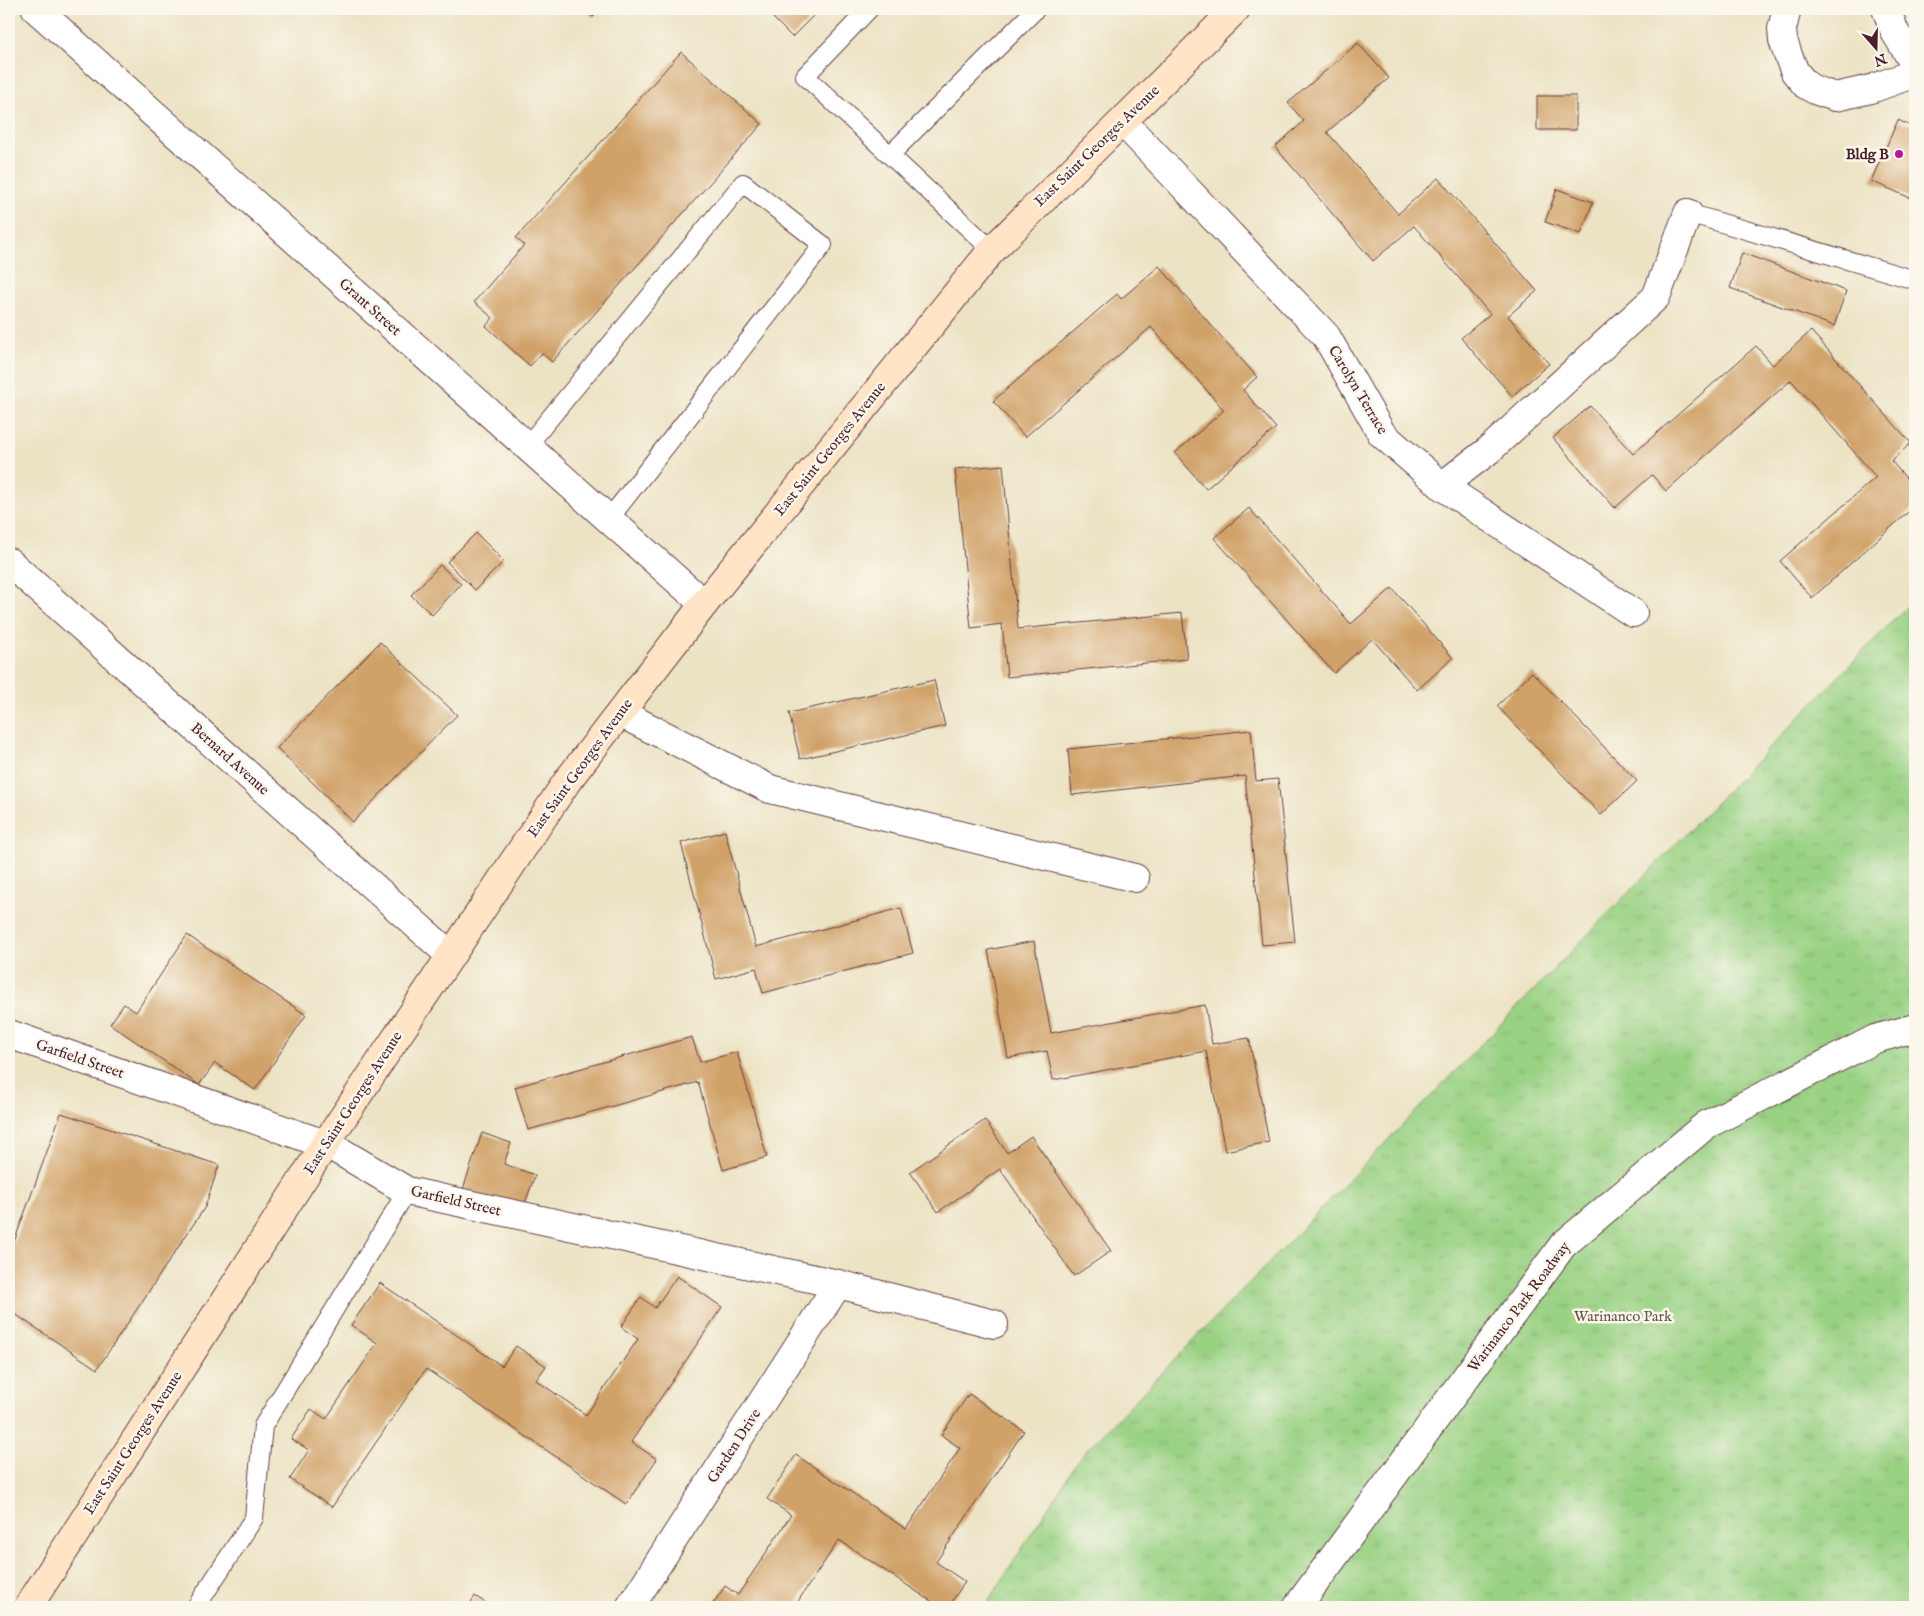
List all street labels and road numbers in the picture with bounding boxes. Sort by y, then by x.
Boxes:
street label: East Saint Georges Avenue [1030,81,1164,211]
street label: Grant Street [335,274,405,340]
street label: Carolyn Terrace [1324,342,1392,438]
street label: East Saint Georges Avenue [770,378,890,520]
street label: East Saint Georges Avenue [523,695,637,841]
street label: Bernard Avenue [187,719,273,799]
street label: East Saint Georges Avenue [300,1028,406,1178]
street label: Garfield Street [33,1035,127,1083]
street label: Garfield Street [409,1181,503,1221]
street label: Warinanco Park Roadway [1464,1237,1575,1376]
street label: East Saint Georges Avenue [80,1368,186,1518]
street label: Garden Drive [703,1405,765,1487]

